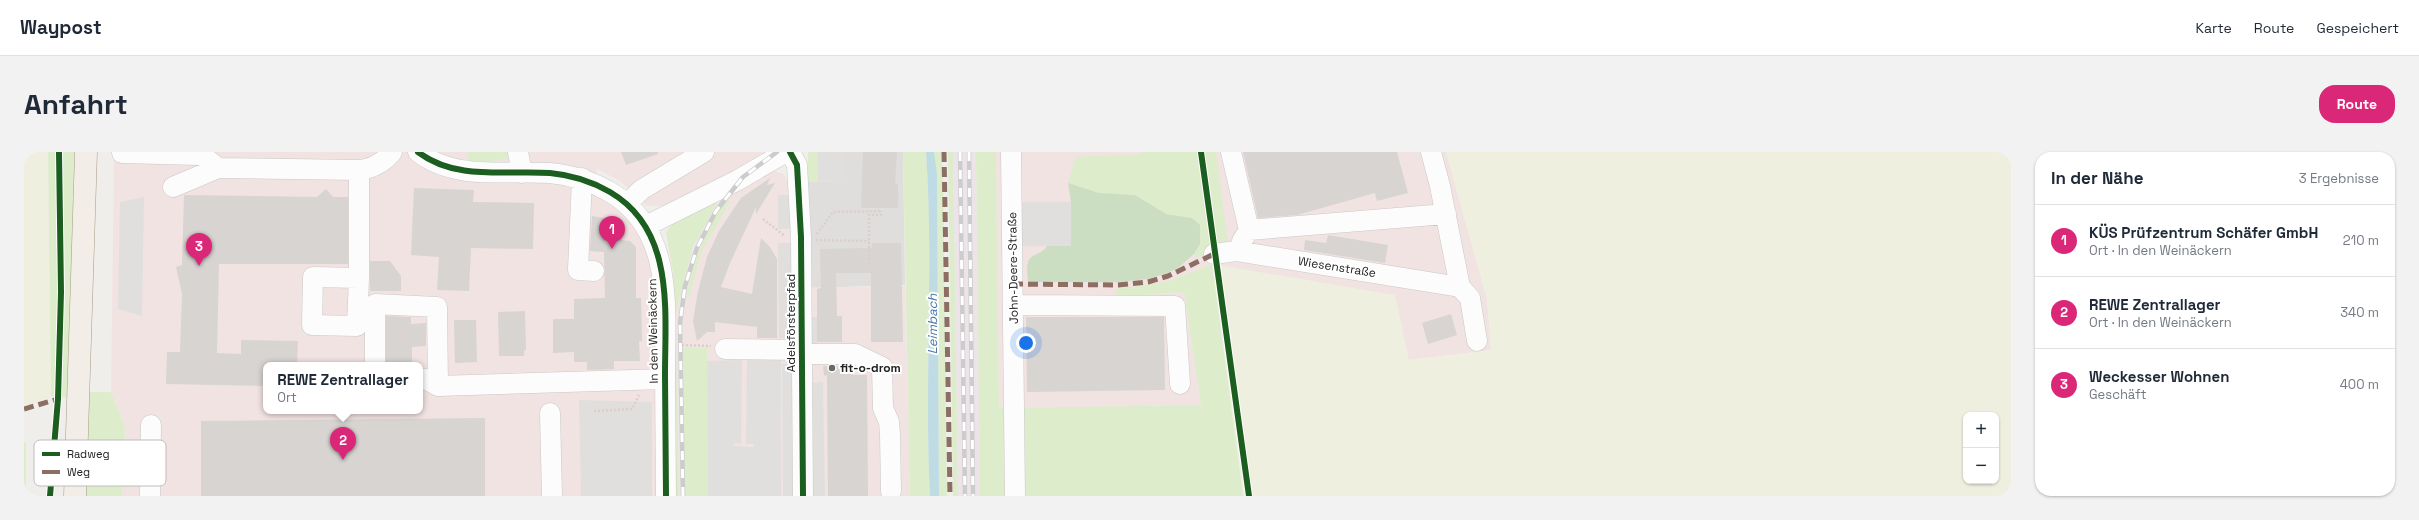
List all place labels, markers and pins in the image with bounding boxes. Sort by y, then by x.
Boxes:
pin: 1 [599,216,625,249]
pin: 3 [186,233,212,266]
place label: fit-o-drom [840,360,901,376]
marker: fit-o-drom [827,363,837,373]
pin: 2 [330,427,356,460]

